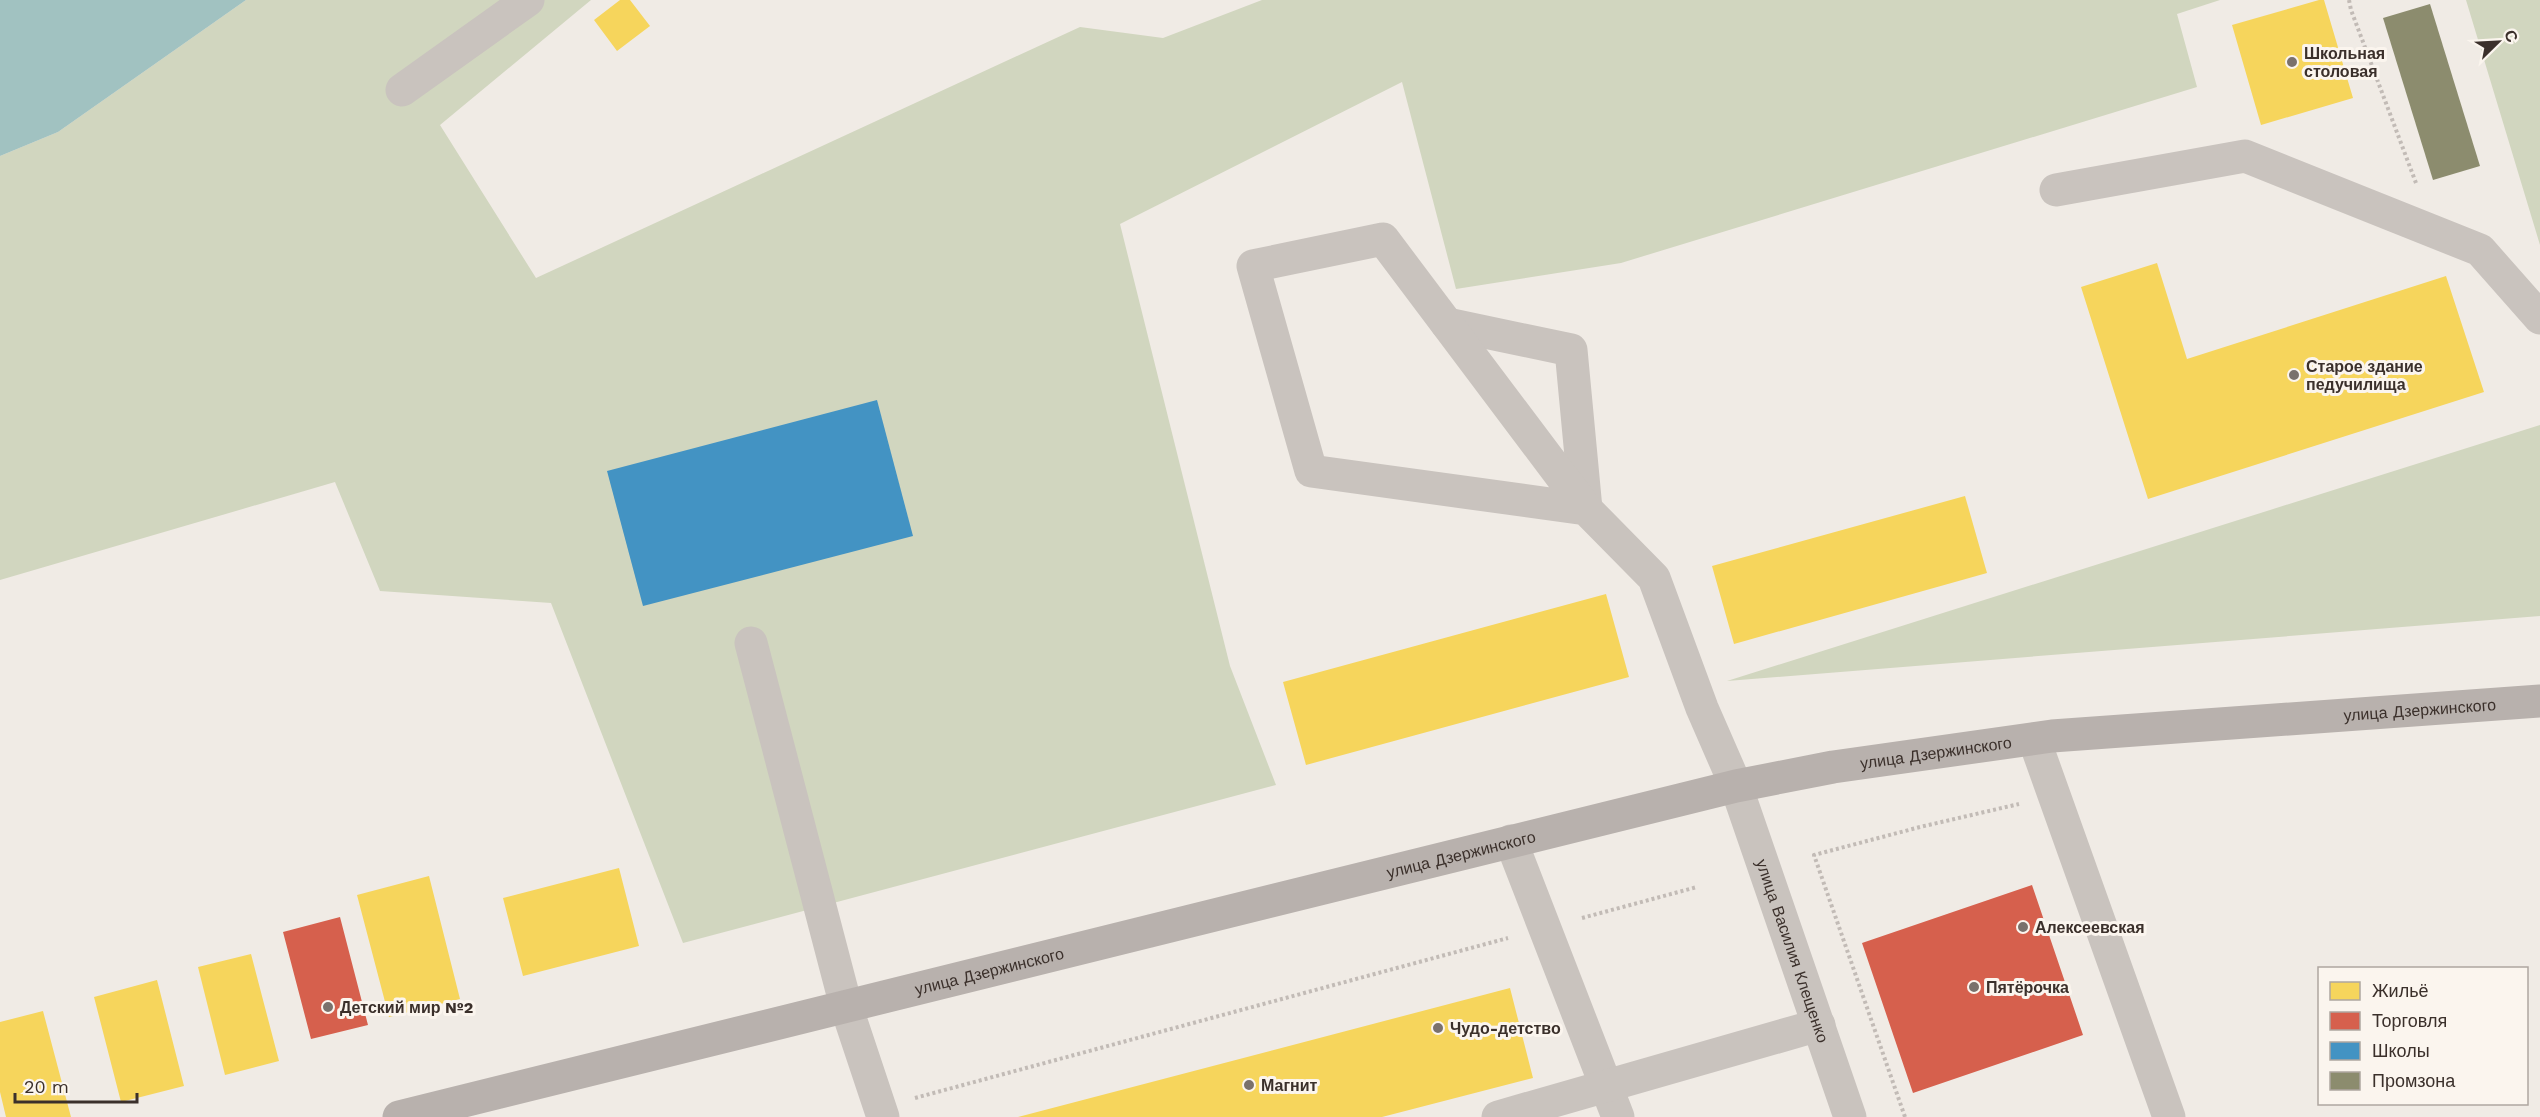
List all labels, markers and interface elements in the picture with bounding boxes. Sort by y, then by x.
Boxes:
north arrow [2468,12,2528,72]
text: С [2500,27,2522,46]
place label: Школьная столовая [2304,44,2385,81]
marker: Школьная столовая [2285,55,2299,69]
place label: Старое здание педучилища [2306,357,2423,394]
marker: Старое здание педучилища [2287,368,2301,382]
street label: улица Дзержинского [2343,695,2497,725]
street label: улица Дзержинского [1859,732,2013,773]
street label: улица Дзержинского [1384,826,1537,882]
street label: улица Василия Клещенко [1752,856,1833,1045]
place label: Алексеевская [2035,918,2144,937]
marker: Алексеевская [2016,920,2030,934]
street label: улица Дзержинского [913,943,1066,998]
legend [2318,967,2528,1105]
place label: Пятёрочка [1986,978,2069,997]
marker: Пятёрочка [1967,980,1981,994]
text: Жильё [2372,980,2429,1001]
place label: Детский мир №2 [340,998,473,1017]
marker: Детский мир №2 [321,1000,335,1014]
text: Торговля [2372,1010,2447,1031]
place label: Чудо-детство [1450,1019,1561,1038]
marker: Чудо-детство [1431,1021,1445,1035]
text: Школы [2372,1040,2430,1061]
scale bar [15,1066,136,1104]
text: Промзона [2372,1070,2456,1091]
text: 20 m [24,1076,69,1097]
place label: Магнит [1261,1076,1318,1095]
marker: Магнит [1242,1078,1256,1092]

